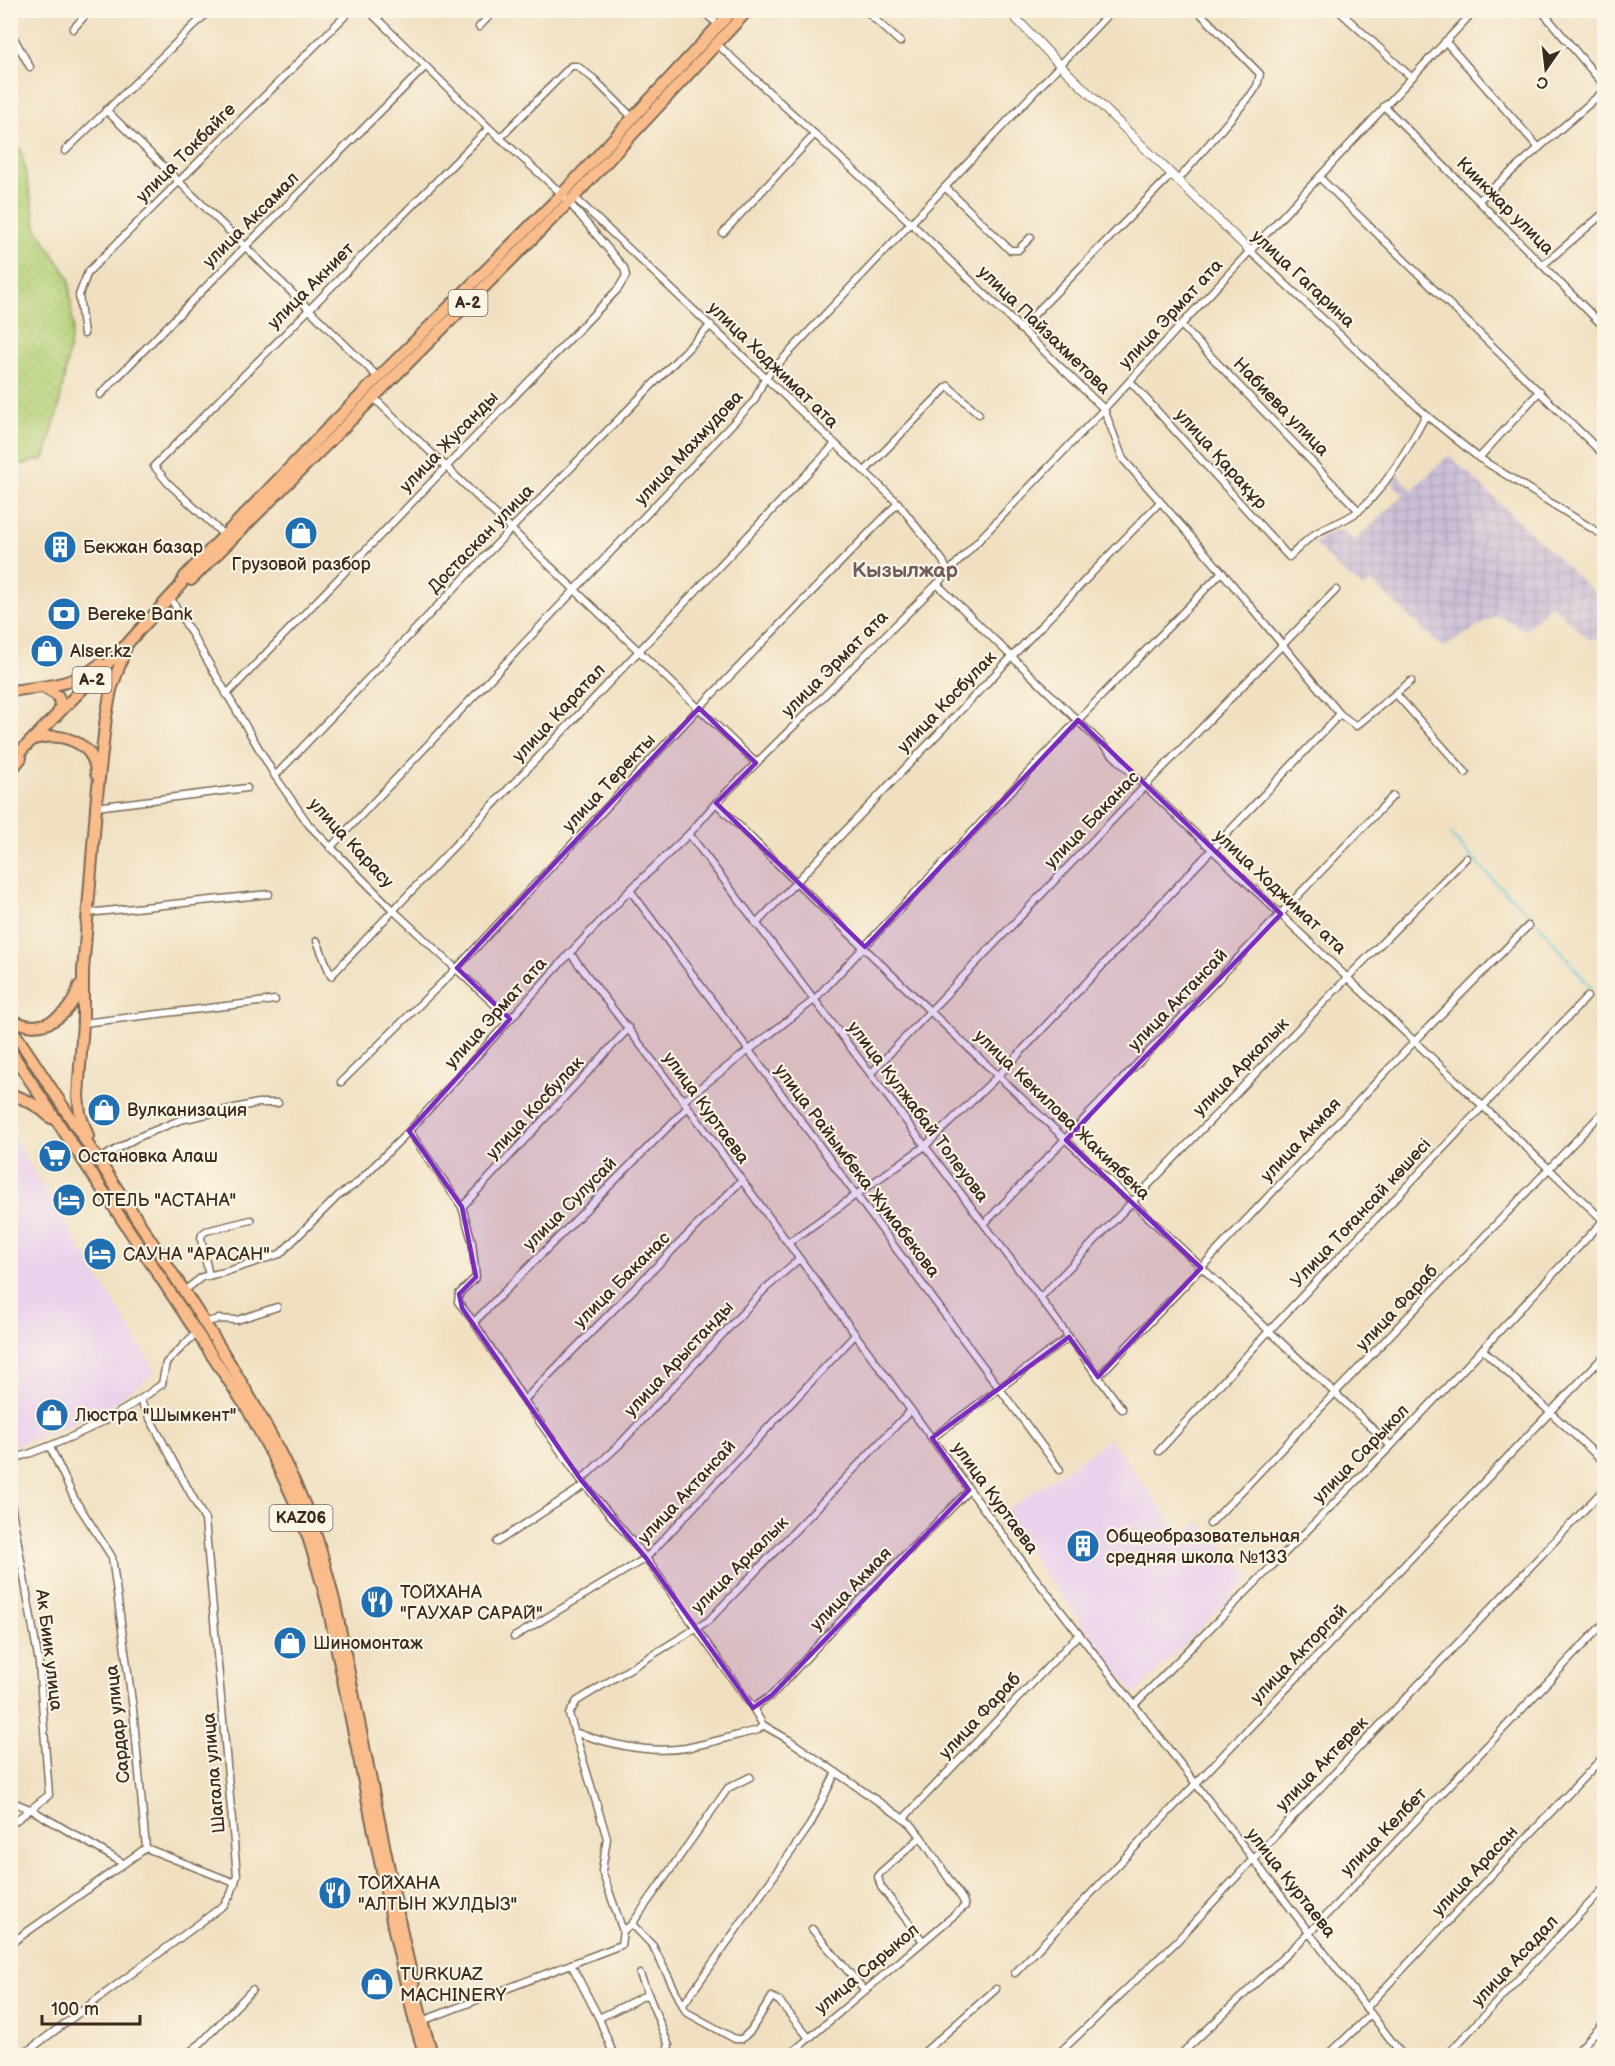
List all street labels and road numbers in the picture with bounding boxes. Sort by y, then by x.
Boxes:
street label: улица Токбайге [132,99,240,207]
street label: Киикжар улица [1452,153,1558,259]
street label: улица Аксамал [199,168,303,272]
street label: улица Гагарина [1247,226,1359,332]
street label: улица Акниет [263,238,359,334]
street label: улица Эрмат ата [1115,255,1227,373]
street label: улица Пайзахметова [973,261,1115,399]
road number: A-2 [448,290,488,316]
street label: улица Ходжимат ата [703,297,843,433]
street label: Набиева улица [1229,353,1333,461]
street label: улица Махмудова [630,386,748,510]
street label: улица Жусанды [396,387,502,497]
street label: улица Қарақұр [1170,405,1272,513]
street label: Достаскан улица [424,480,539,598]
street label: улица Эрмат ата [777,606,893,722]
street label: улица Косбулак [893,647,1001,757]
street label: улица Каратал [508,660,610,766]
road number: A-2 [72,667,112,693]
street label: улица Теректы [558,730,660,836]
street label: улица Баканас [1040,767,1144,873]
street label: улица Карасу [304,794,398,893]
street label: улица Ходжимат ата [1210,825,1351,959]
street label: улица Актансай [1124,945,1232,1055]
street label: улица Эрмат ата [441,953,552,1073]
street label: улица Аркалык [1189,1013,1293,1120]
street label: улица Кулжабай Толеуова [843,1017,993,1207]
street label: улица Кекилова Жакиябека [970,1025,1155,1205]
street label: улица Куртаева [658,1048,754,1168]
street label: улица Косбулак [482,1052,588,1164]
street label: улица Райымбека Жумабекова [770,1060,944,1282]
street label: улица Акмая [1257,1093,1345,1187]
street label: Улица Тоғансай көшесі [1286,1134,1436,1292]
street label: улица Сулусай [519,1153,621,1255]
street label: улица Баканас [570,1227,675,1332]
street label: улица Фараб [1352,1261,1442,1355]
street label: улица Арыстанды [620,1297,738,1421]
street label: улица Сарыкол [1309,1400,1413,1508]
street label: улица Актансай [634,1436,740,1548]
street label: улица Куртаева [947,1438,1043,1558]
road number: KАZ06 [270,1505,332,1531]
street label: улица Аркалык [687,1512,793,1618]
street label: улица Акмая [806,1543,896,1635]
street label: Ак Биик улица [31,1587,67,1712]
street label: улица Акторгай [1246,1600,1352,1708]
street label: Сардар улица [101,1663,135,1784]
street label: улица Фараб [935,1669,1025,1763]
street label: Шагала улица [198,1712,230,1834]
street label: улица Актерек [1272,1712,1373,1816]
street label: улица Келбет [1337,1783,1432,1881]
street label: улица Арасан [1428,1821,1522,1921]
street label: улица Куртаева [1242,1824,1340,1942]
street label: улица Асадал [1467,1911,1563,2011]
street label: улица Сарыкол [811,1919,923,2019]

